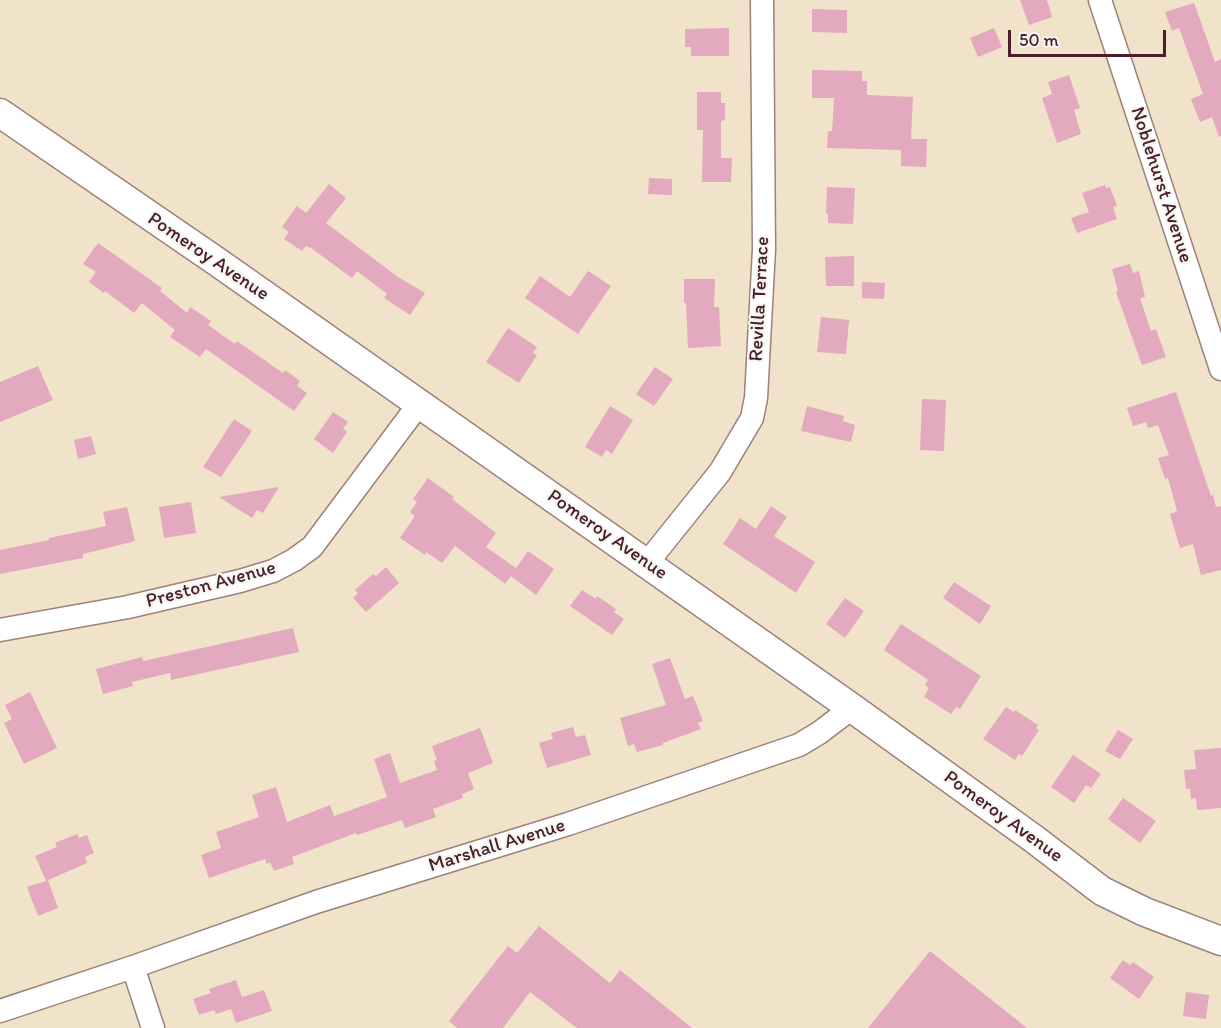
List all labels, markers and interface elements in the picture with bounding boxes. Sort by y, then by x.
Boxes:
scale bar [1011,18,1168,56]
text: 50 m [1019,29,1059,51]
street label: Noblehurst Avenue [1124,104,1198,266]
street label: Pomeroy Avenue [143,207,273,307]
street label: Revilla Terrace [745,236,775,362]
street label: Pomeroy Avenue [542,485,672,585]
street label: Preston Avenue [143,556,279,614]
street label: Pomeroy Avenue [939,766,1067,868]
street label: Marshall Avenue [426,814,568,878]

